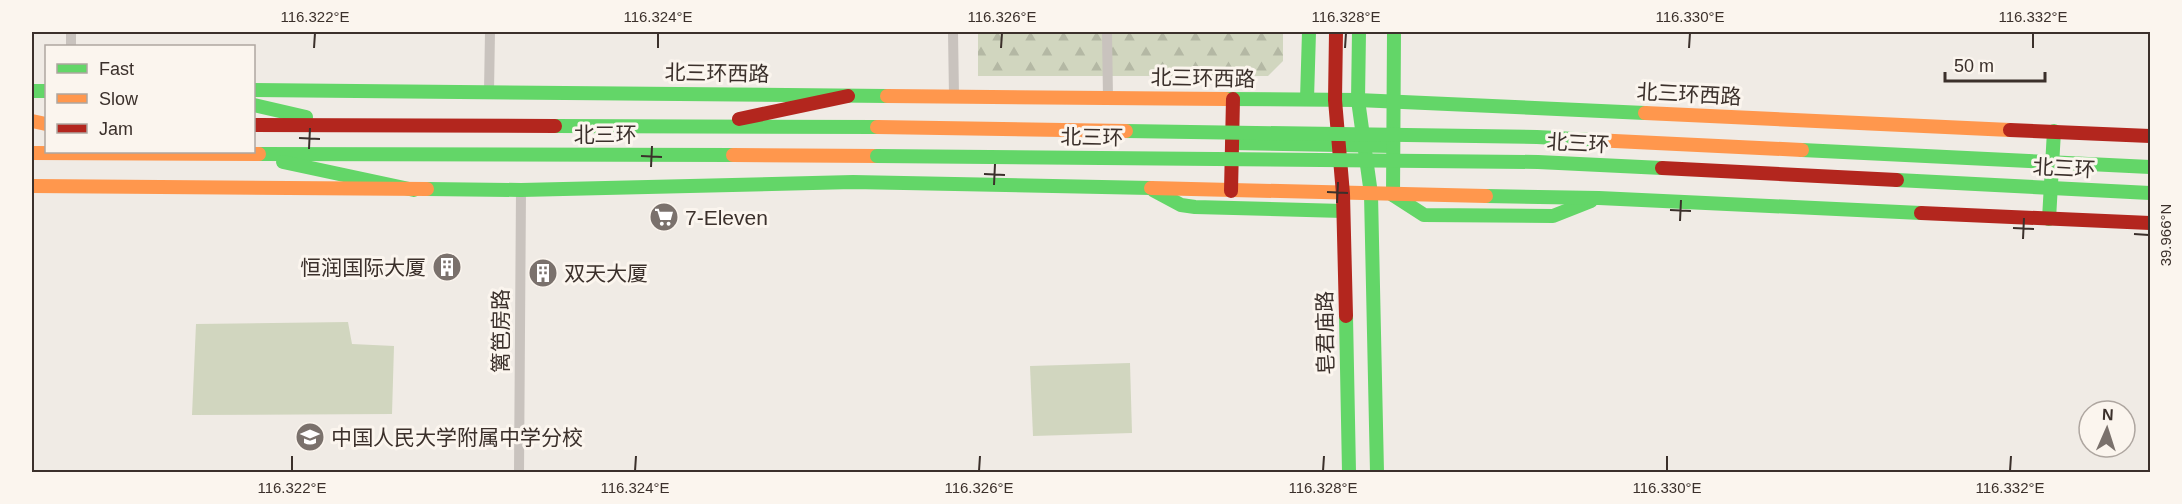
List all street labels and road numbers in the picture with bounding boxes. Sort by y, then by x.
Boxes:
street label: 北三环西路 [664,61,770,85]
street label: 北三环西路 [1150,66,1256,90]
street label: 北三环西路 [1636,80,1742,108]
street label: 北三环 [574,123,637,146]
street label: 北三环 [1060,125,1124,149]
street label: 北三环 [1546,130,1610,156]
street label: 北三环 [2032,155,2096,181]
street label: 篱笆房路 [489,289,512,373]
street label: 皂君庙路 [1313,291,1337,375]

